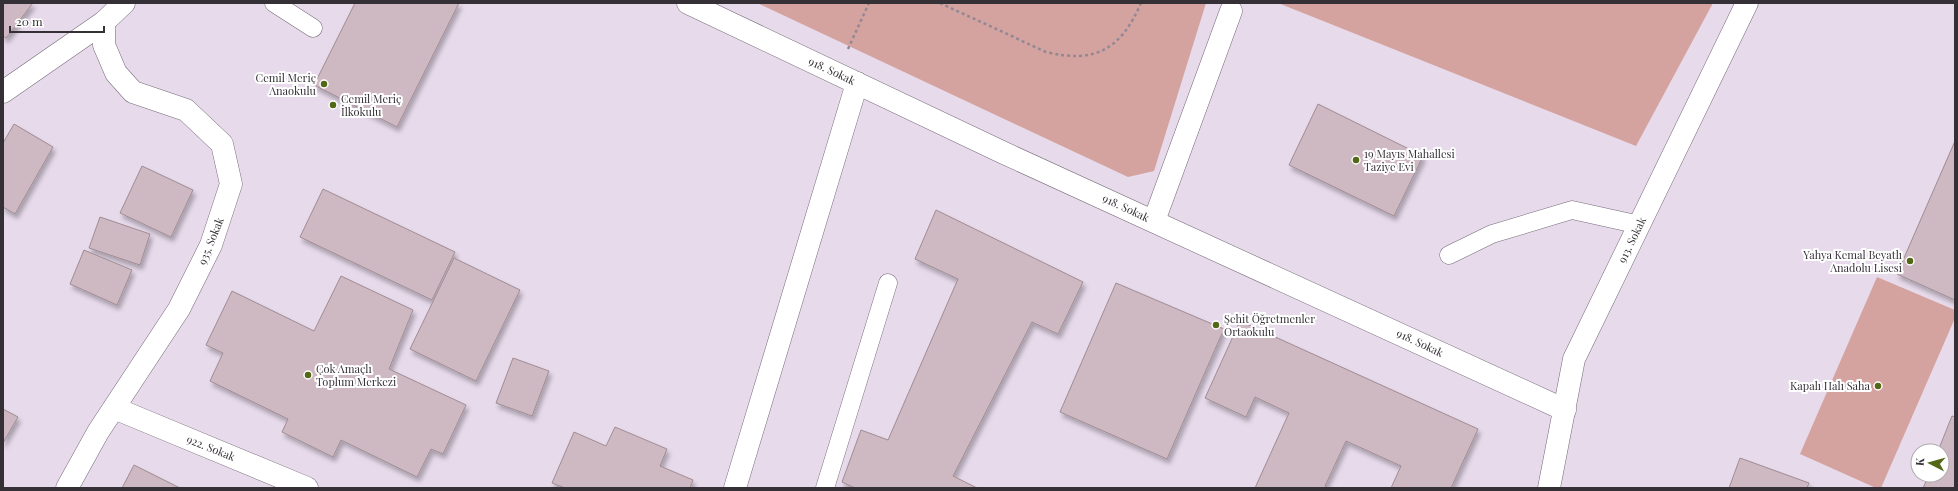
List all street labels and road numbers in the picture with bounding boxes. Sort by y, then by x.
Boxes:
street label: 918. Sokak [806,53,858,88]
street label: 918. Sokak [1100,190,1152,225]
street label: 913. Sokak [1614,214,1649,265]
street label: 935. Sokak [194,215,227,267]
street label: 918. Sokak [1394,325,1446,360]
street label: 922. Sokak [185,431,238,464]

